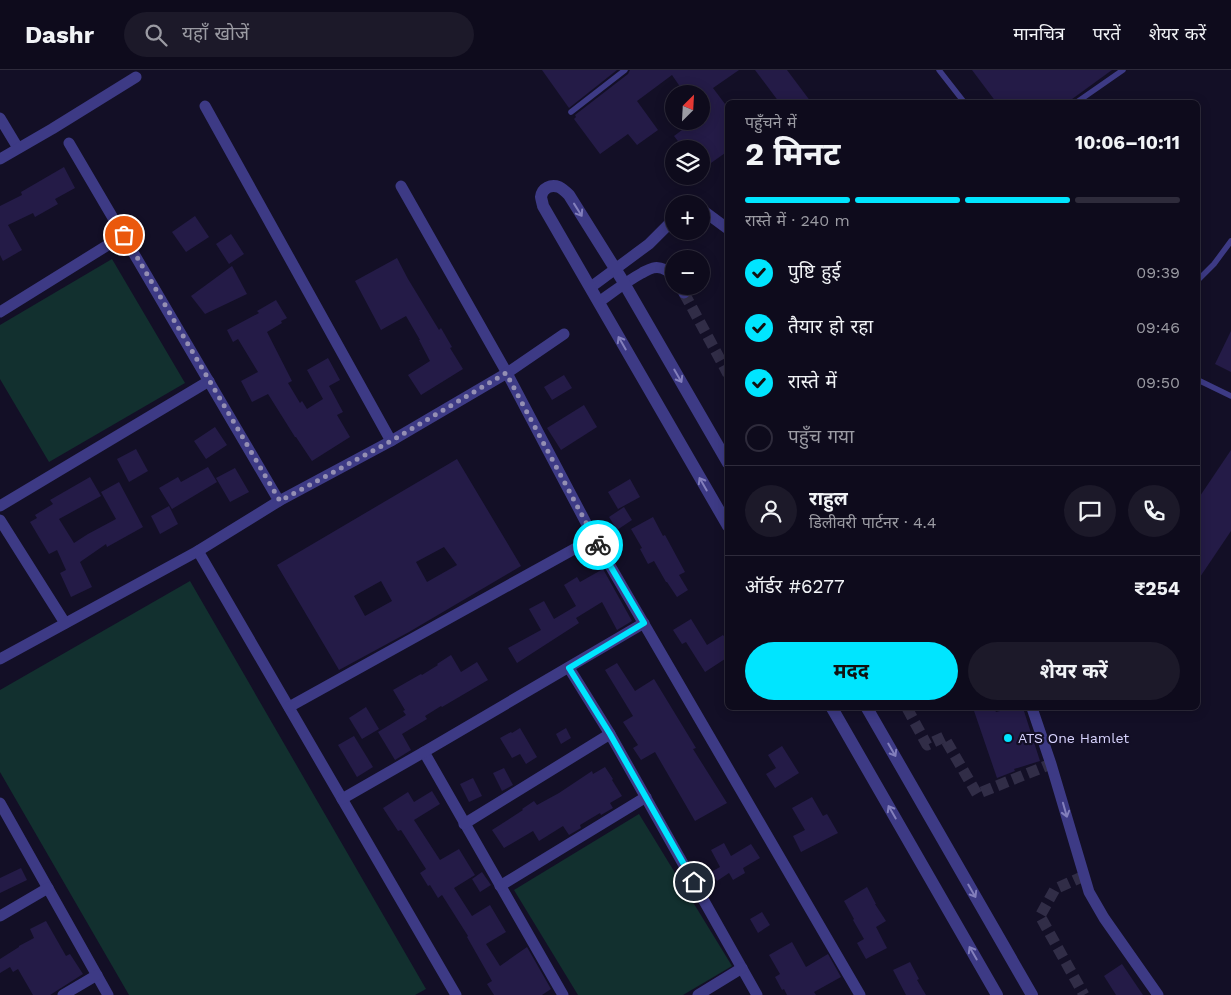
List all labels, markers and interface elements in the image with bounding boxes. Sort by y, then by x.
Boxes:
search box [124,12,474,57]
text: Dashr [25,21,94,49]
icon: search [142,21,170,49]
text: यहाँ खोजें [182,22,249,45]
text: मानचित्र [1013,23,1065,44]
text: परतें [1093,23,1121,44]
text: शेयर करें [1149,23,1206,44]
north arrow [665,85,710,130]
map controls [665,85,710,295]
text: पहुँचने में [745,113,797,132]
text: 10:06–10:11 [1075,131,1180,154]
text: 2 मिनट [745,135,840,173]
button: layers [665,140,710,185]
button: + [665,195,710,240]
one-way arrow [574,202,584,216]
text: रास्ते में · 240 m [745,211,850,230]
pin [103,214,145,256]
icon: bag [110,221,138,249]
button: − [665,250,710,295]
icon: check [745,259,773,287]
text: पुष्टि हुई [788,260,841,283]
text: 09:39 [1136,263,1180,282]
icon: check [745,314,773,342]
text: तैयार हो रहा [788,315,873,338]
text: 09:46 [1136,318,1180,337]
one-way arrow [617,336,627,350]
one-way arrow [673,368,683,383]
icon: check [745,369,773,397]
text: रास्ते में [788,370,837,393]
text: 09:50 [1136,373,1180,392]
text: पहुँच गया [788,425,854,448]
one-way arrow [698,477,708,491]
button: person [745,485,797,537]
button: chat [1064,485,1116,537]
button: phone [1128,485,1180,537]
text: राहुल [809,487,848,510]
text: डिलीवरी पार्टनर · 4.4 [809,513,936,532]
courier [573,520,623,570]
icon: bike [584,531,612,559]
text: ऑर्डर #6277 [745,575,845,598]
text: ₹254 [1134,577,1180,600]
button: मदद [745,642,958,700]
button: शेयर करें [968,642,1180,700]
place label: ATS One Hamlet [1018,730,1129,746]
marker: ATS One Hamlet [1002,732,1014,744]
one-way arrow [887,742,897,756]
one-way arrow [1060,802,1070,818]
one-way arrow [886,805,896,819]
pin [673,861,715,903]
icon: home [680,868,708,896]
one-way arrow [968,883,978,897]
one-way arrow [967,946,977,960]

